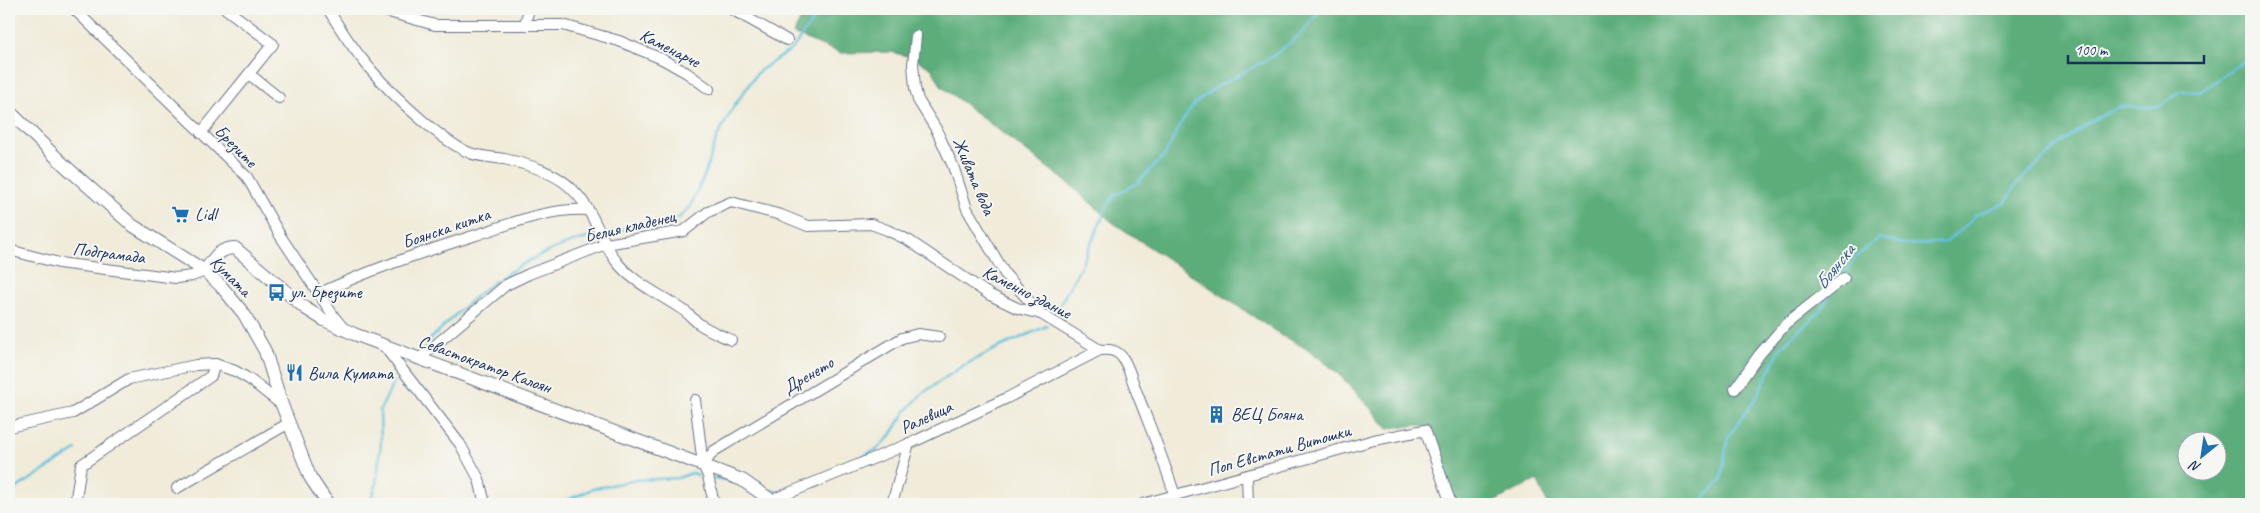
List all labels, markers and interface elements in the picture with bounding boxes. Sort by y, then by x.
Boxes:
street label: Каменарче [636,24,705,73]
scale bar [2068,32,2204,64]
text: 100 m [2075,41,2109,60]
street label: Брезите [209,120,263,173]
street label: Живата вода [948,134,1001,220]
street label: Боянска китка [399,202,494,253]
place label: Lidl [195,203,219,225]
supermarket icon: Lidl [171,204,191,224]
street label: Белия кладенец [582,205,678,247]
street label: Подграмада [72,238,148,268]
water label: Боянска [1810,238,1862,295]
street label: Кумата [206,251,257,302]
street label: Каменно здание [979,260,1076,325]
place label: ул. Брезите [289,281,363,304]
bus stop icon: ул. Брезите [266,282,286,302]
street label: Севастократор Калоян [416,330,556,399]
street label: Дренето [779,351,839,399]
place label: Вила Кумата [308,362,395,384]
restaurant icon: Вила Кумата [284,363,304,383]
street label: Ралевица [896,395,957,439]
place label: ВЕЦ Бояна [1231,403,1304,425]
building icon: ВЕЦ Бояна [1207,404,1227,424]
street label: Поп Евстати Витошки [1205,419,1354,481]
north arrow [2178,430,2228,480]
text: N [2186,456,2204,476]

